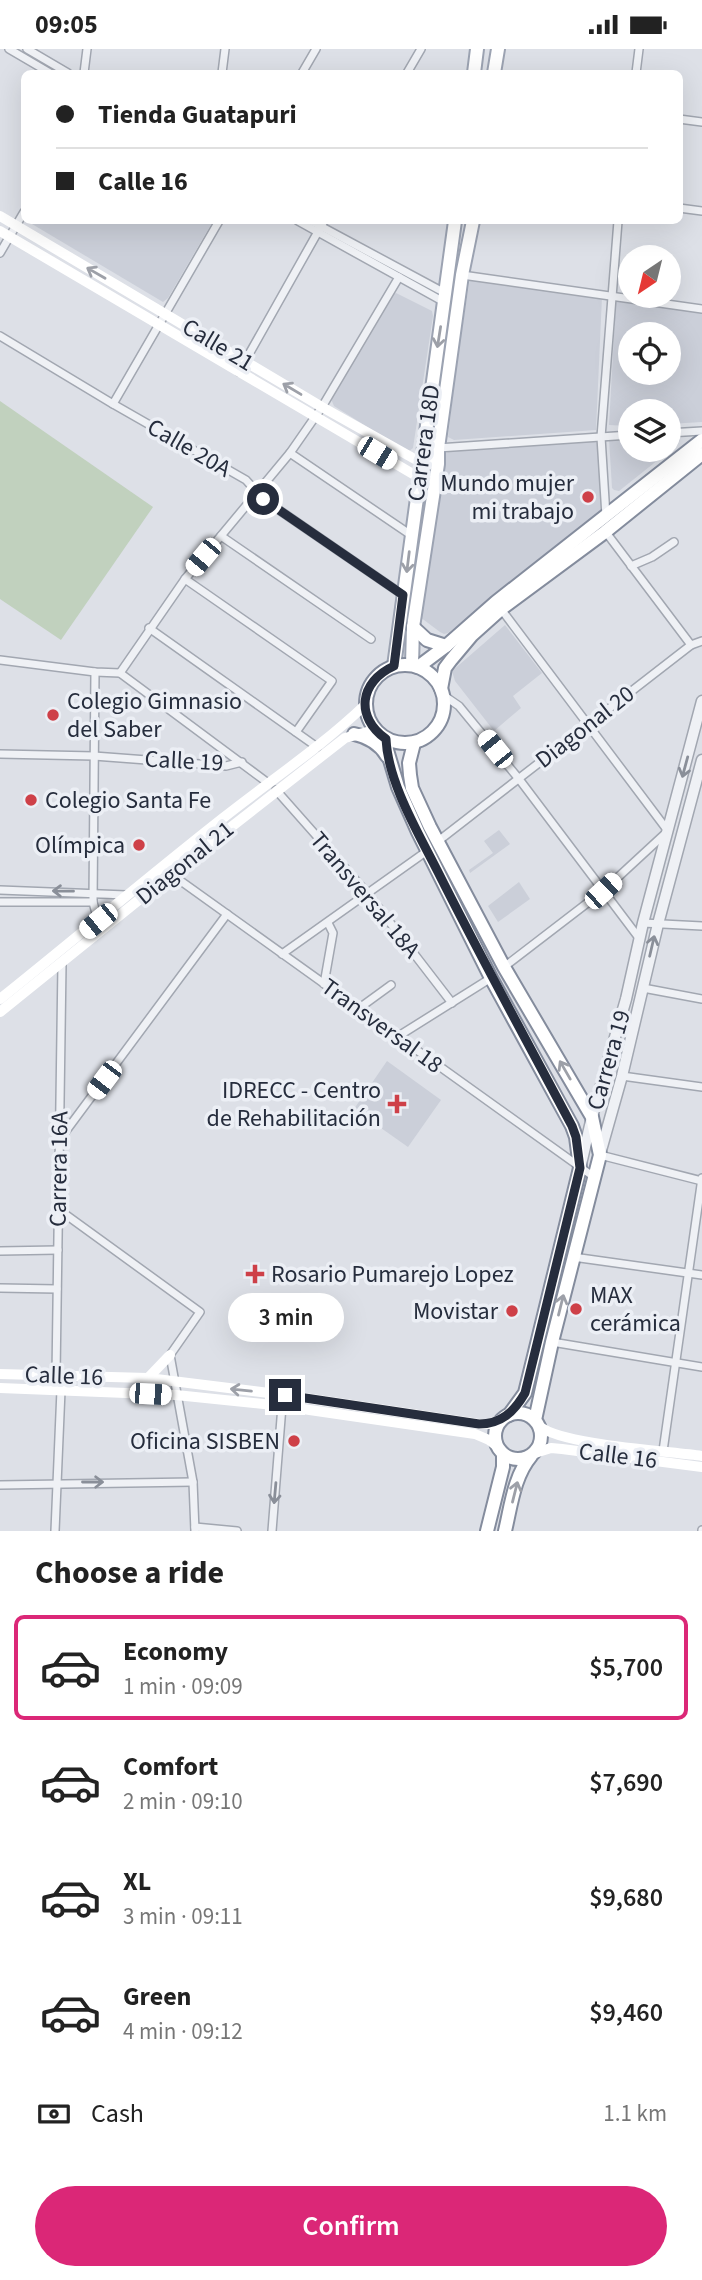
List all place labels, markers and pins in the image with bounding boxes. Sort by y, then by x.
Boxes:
place label: Mundo mujer mi trabajo [440,466,575,529]
marker: Mundo mujer mi trabajo [580,489,596,505]
place label: Colegio Gimnasio del Saber [67,684,242,747]
marker: Colegio Gimnasio del Saber [45,707,61,723]
place label: Colegio Santa Fe [45,783,211,818]
marker: Colegio Santa Fe [23,792,39,808]
place label: Olímpica [35,828,125,863]
marker: Olímpica [131,837,147,853]
place label: IDRECC - Centro de Rehabilitación [207,1073,381,1136]
marker: IDRECC - Centro de Rehabilitación [387,1094,407,1114]
place label: Rosario Pumarejo Lopez [271,1257,514,1292]
marker: Rosario Pumarejo Lopez [245,1264,265,1284]
place label: MAX cerámica [590,1278,681,1341]
place label: Movistar [413,1294,499,1329]
marker: MAX cerámica [568,1301,584,1317]
marker: Movistar [504,1303,520,1319]
place label: Oficina SISBEN [130,1424,280,1459]
marker: Oficina SISBEN [286,1433,302,1449]

